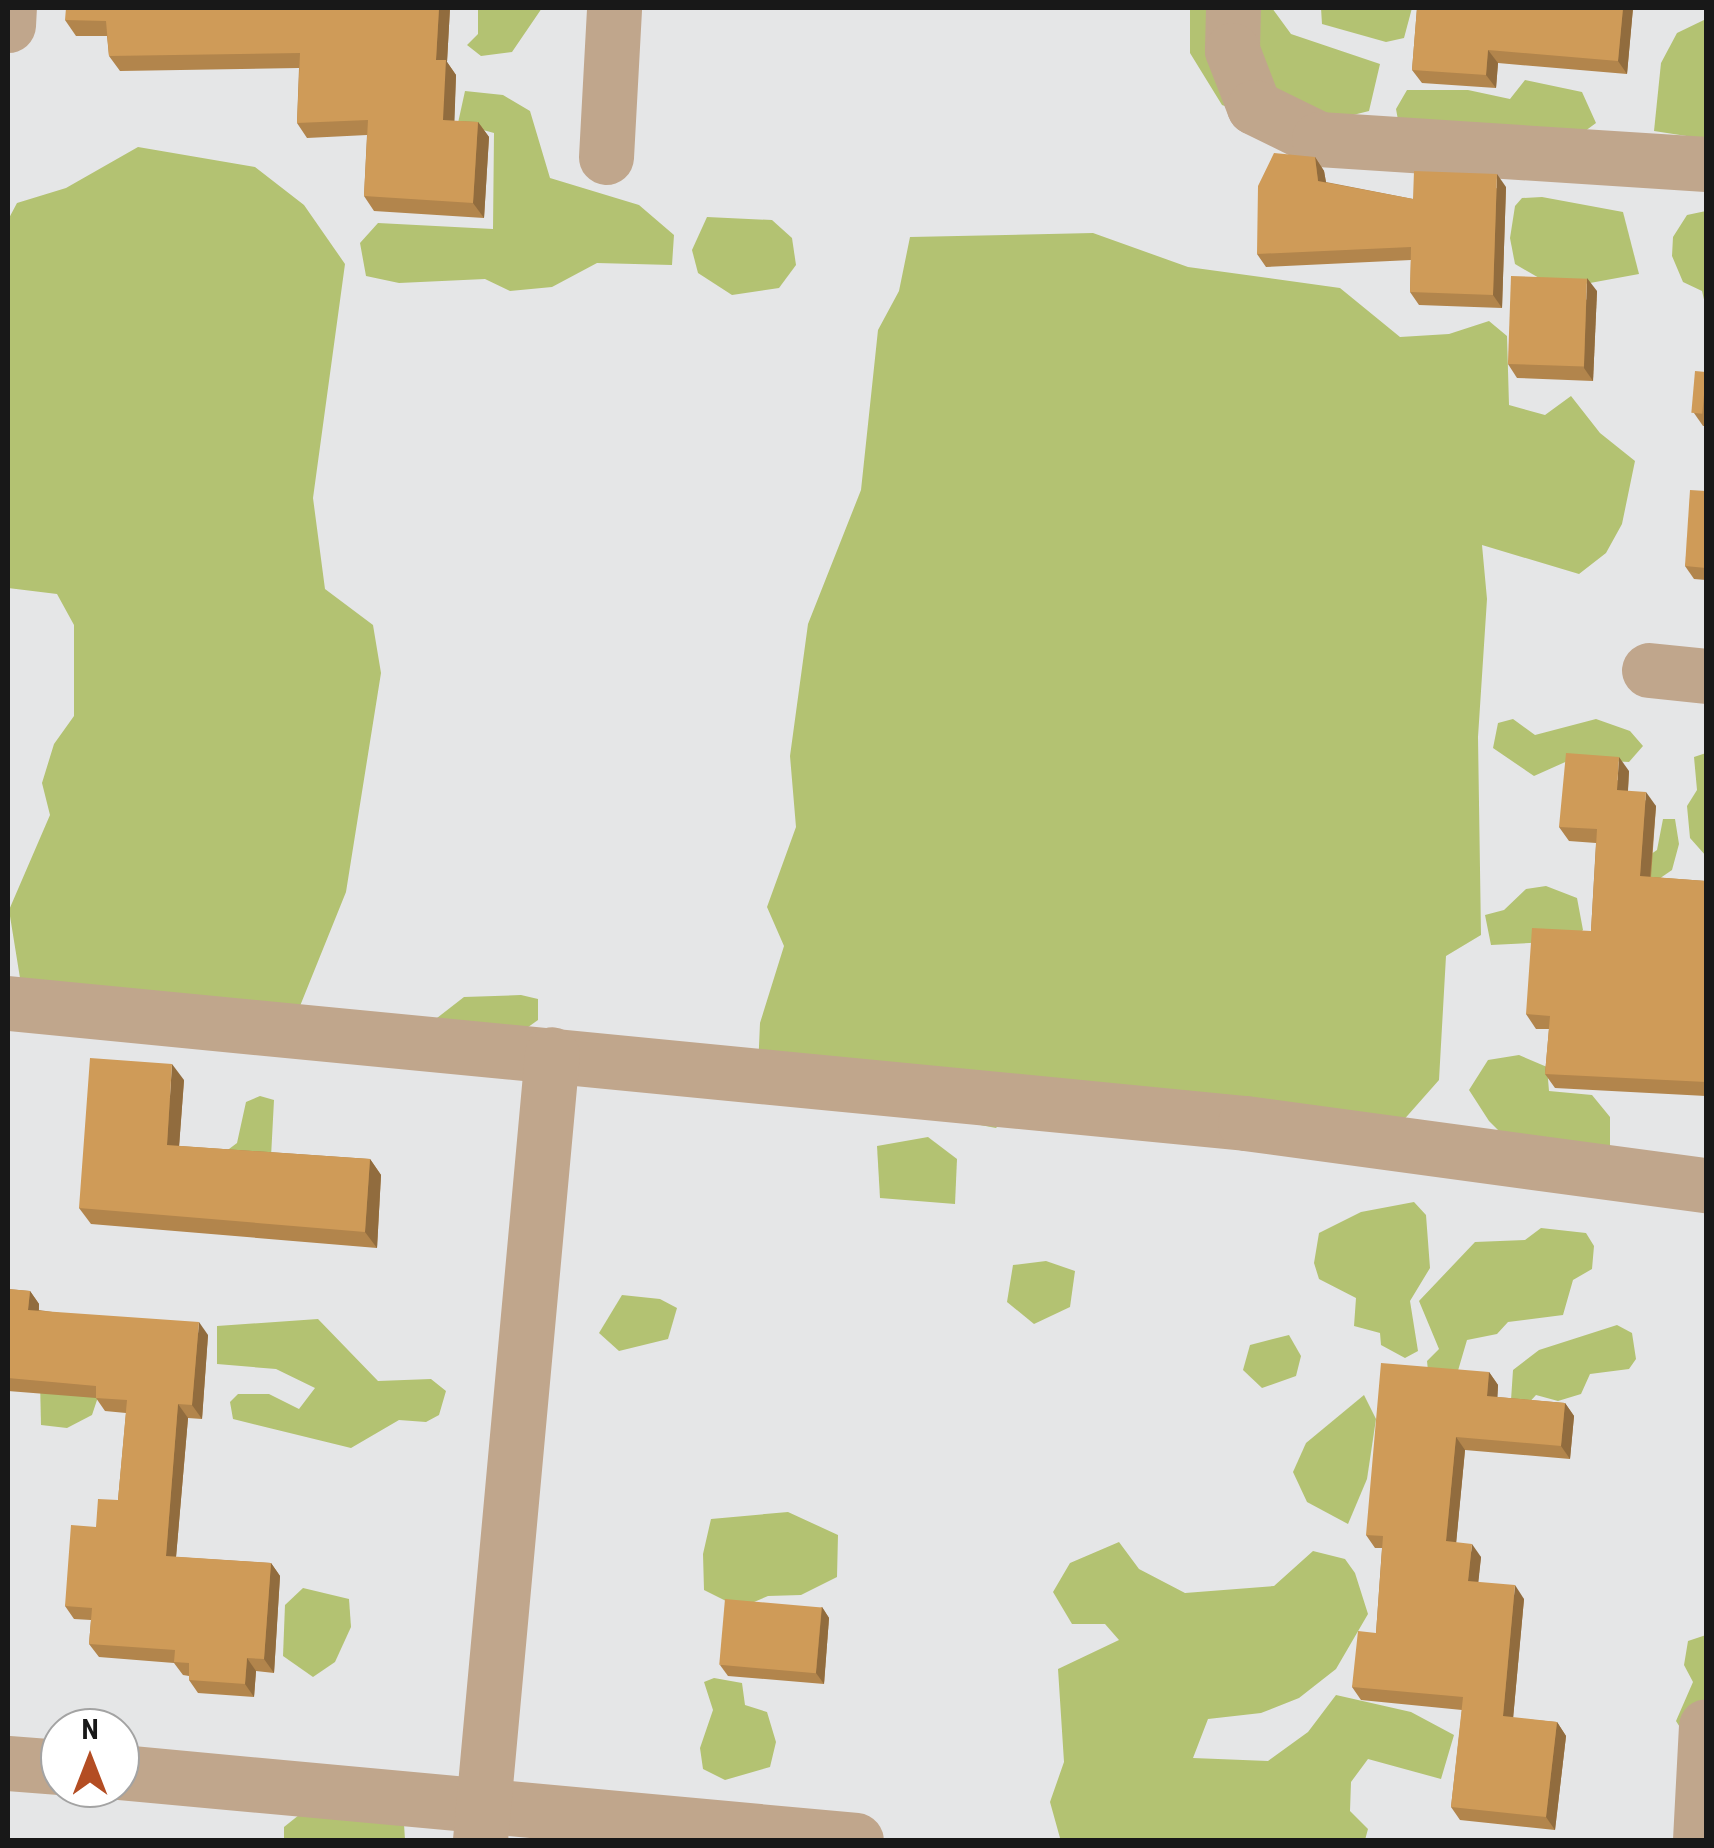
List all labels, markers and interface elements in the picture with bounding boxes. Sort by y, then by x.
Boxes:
north arrow [40,1708,140,1808]
text: N [81,1713,99,1746]

